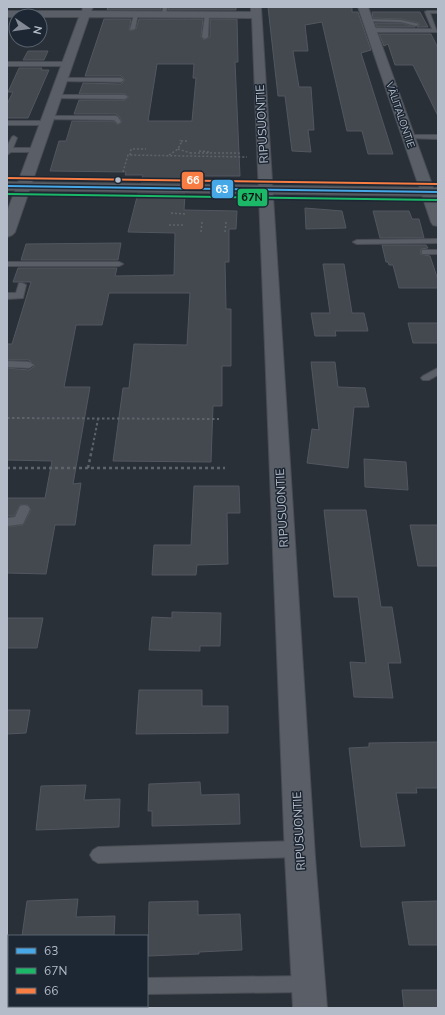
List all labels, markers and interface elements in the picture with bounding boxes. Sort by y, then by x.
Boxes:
north arrow [8,8,48,48]
text: N [29,24,45,36]
street label: VÄLITALONTIE [382,79,418,150]
street label: RIPUSUONTIE [252,84,272,164]
line badge: 66 [181,171,204,190]
text: 66 [186,173,200,188]
unlabelled marker [113,175,123,185]
line badge: 63 [211,179,234,199]
text: 63 [215,182,229,197]
line badge: 67N [237,188,268,207]
text: 67N [241,190,263,205]
street label: RIPUSUONTIE [272,468,292,548]
street label: RIPUSUONTIE [289,791,309,871]
legend [8,935,148,1007]
text: 63 [44,943,58,959]
text: 67N [44,963,67,979]
text: 66 [44,983,58,999]

